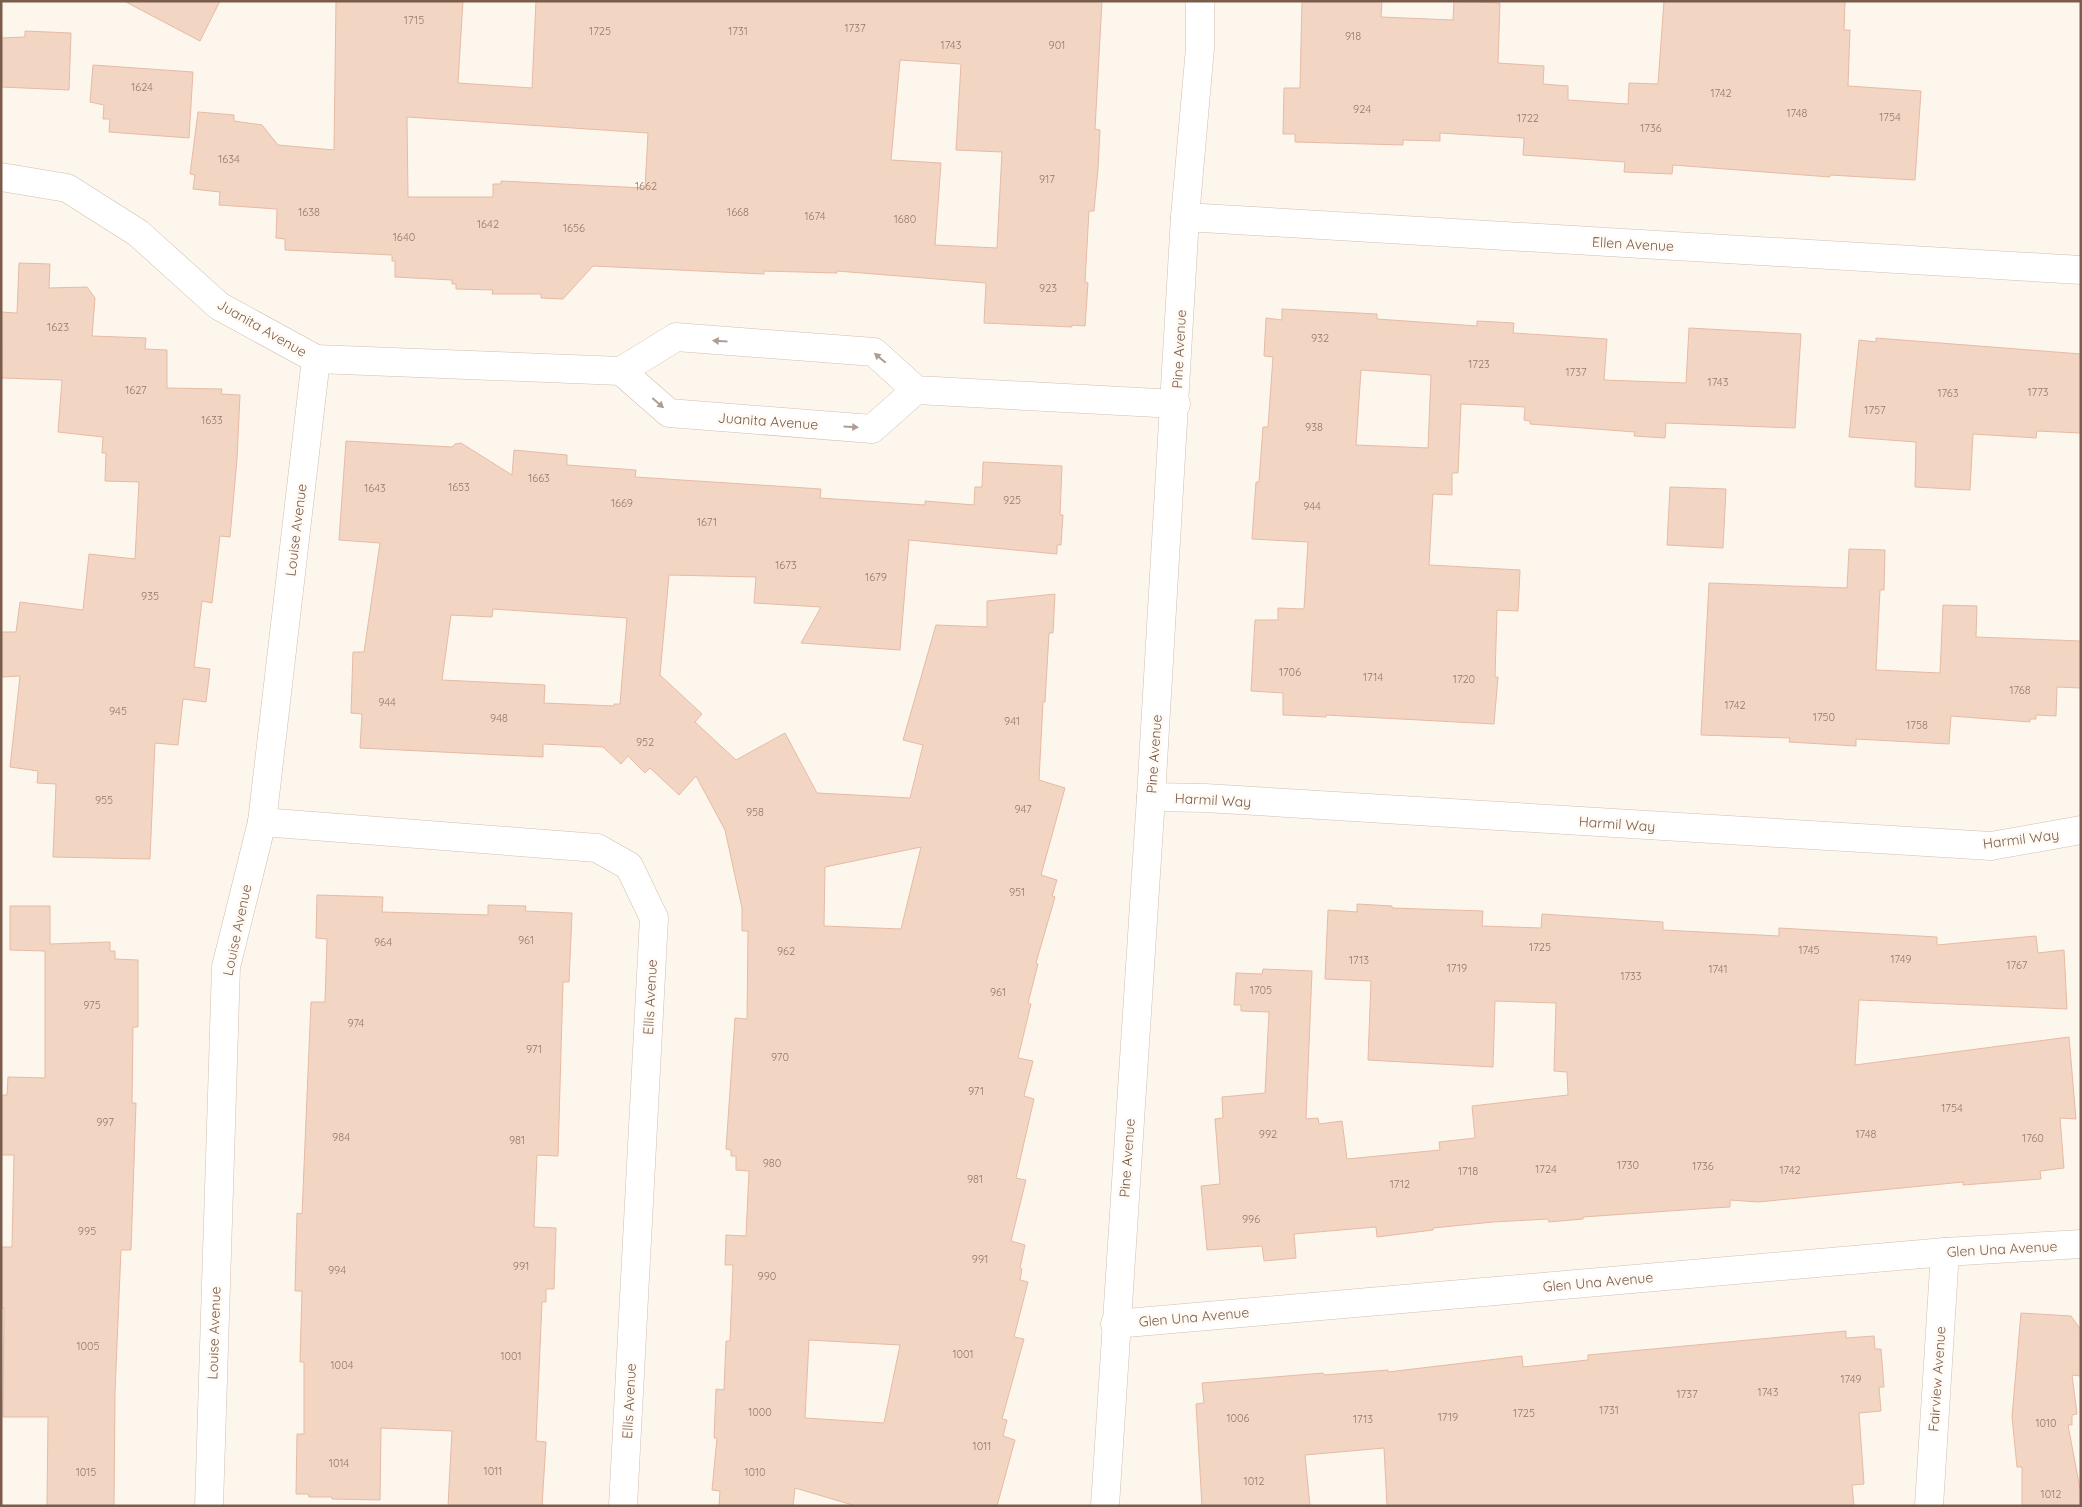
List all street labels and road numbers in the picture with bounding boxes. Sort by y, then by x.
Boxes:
street label: Ellen Avenue [1592,233,1674,255]
street label: Juanita Avenue [214,295,310,361]
street label: Pine Avenue [1168,309,1190,389]
street label: Juanita Avenue [717,409,819,433]
street label: Louise Avenue [281,483,311,577]
street label: Pine Avenue [1142,714,1166,794]
street label: Harmil Way [1174,789,1252,811]
street label: Harmil Way [1578,812,1656,836]
street label: Harmil Way [1982,825,2060,853]
street label: Louise Avenue [219,883,255,977]
street label: Ellis Avenue [639,959,661,1035]
street label: Pine Avenue [1115,1118,1139,1198]
street label: Glen Una Avenue [1946,1237,2058,1261]
street label: Glen Una Avenue [1542,1268,1654,1296]
street label: Louise Avenue [203,1286,225,1380]
street label: Glen Una Avenue [1138,1303,1250,1331]
street label: Fairview Avenue [1924,1326,1950,1432]
street label: Ellis Avenue [618,1363,640,1439]

